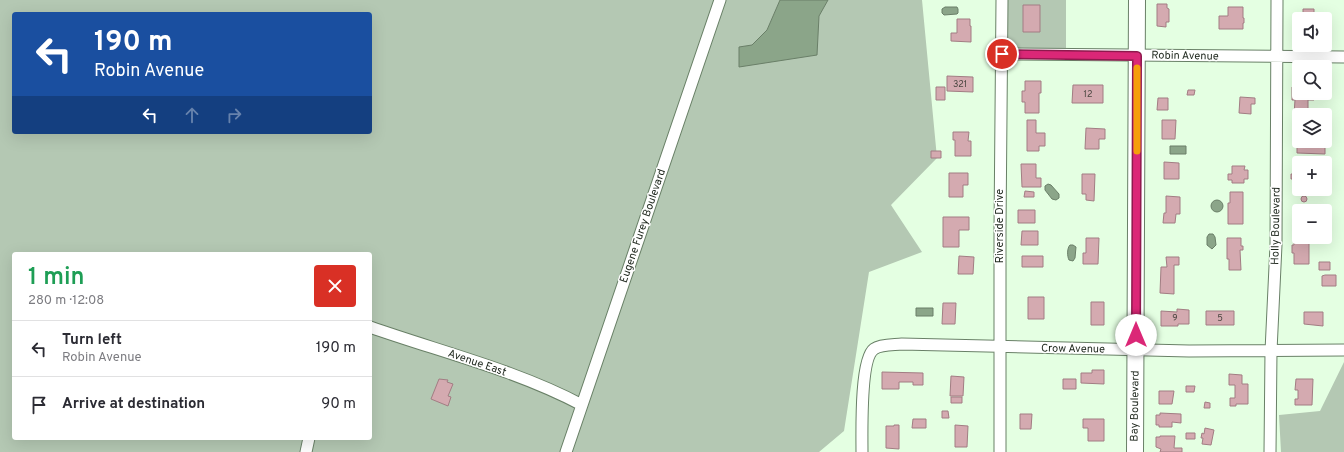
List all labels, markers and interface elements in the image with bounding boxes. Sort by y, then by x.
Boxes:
map controls [1292,12,1332,244]
button: sound [1292,12,1332,52]
text: 190 m [94,25,172,61]
icon: left [28,28,80,80]
pin [985,37,1019,71]
icon: arrive [991,43,1013,65]
street label: Robin Avenue [1151,48,1219,64]
text: Robin Avenue [94,60,204,83]
button: search [1292,60,1332,100]
house number: 321 [953,79,967,90]
house number: 12 [1084,89,1092,100]
icon: left [139,104,161,126]
icon: ahead [181,104,203,126]
icon: right [223,104,245,126]
button: layers [1292,108,1332,148]
button: + [1292,156,1332,196]
street label: Eugene Furey Boulevard [617,167,669,285]
street label: Holly Boulevard [1268,187,1284,265]
street label: Riverside Drive [993,189,1007,263]
button: − [1292,204,1332,244]
text: 1 min [28,263,85,293]
button: close [314,265,356,307]
text: 280 m · 12:08 [28,293,104,309]
house number: 9 [1172,313,1178,324]
house number: 5 [1217,313,1223,324]
position arrow [1115,314,1157,356]
text: Turn left [62,331,122,350]
icon: left [28,338,50,360]
text: 190 m [316,339,356,358]
street label: Crow Avenue [1041,341,1105,357]
street label: Avenue East [446,346,508,380]
text: Robin Avenue [62,350,142,366]
street label: Bay Boulevard [1127,370,1143,442]
icon: arrive [28,394,50,416]
text: Arrive at destination [62,395,205,414]
text: 90 m [321,395,356,414]

